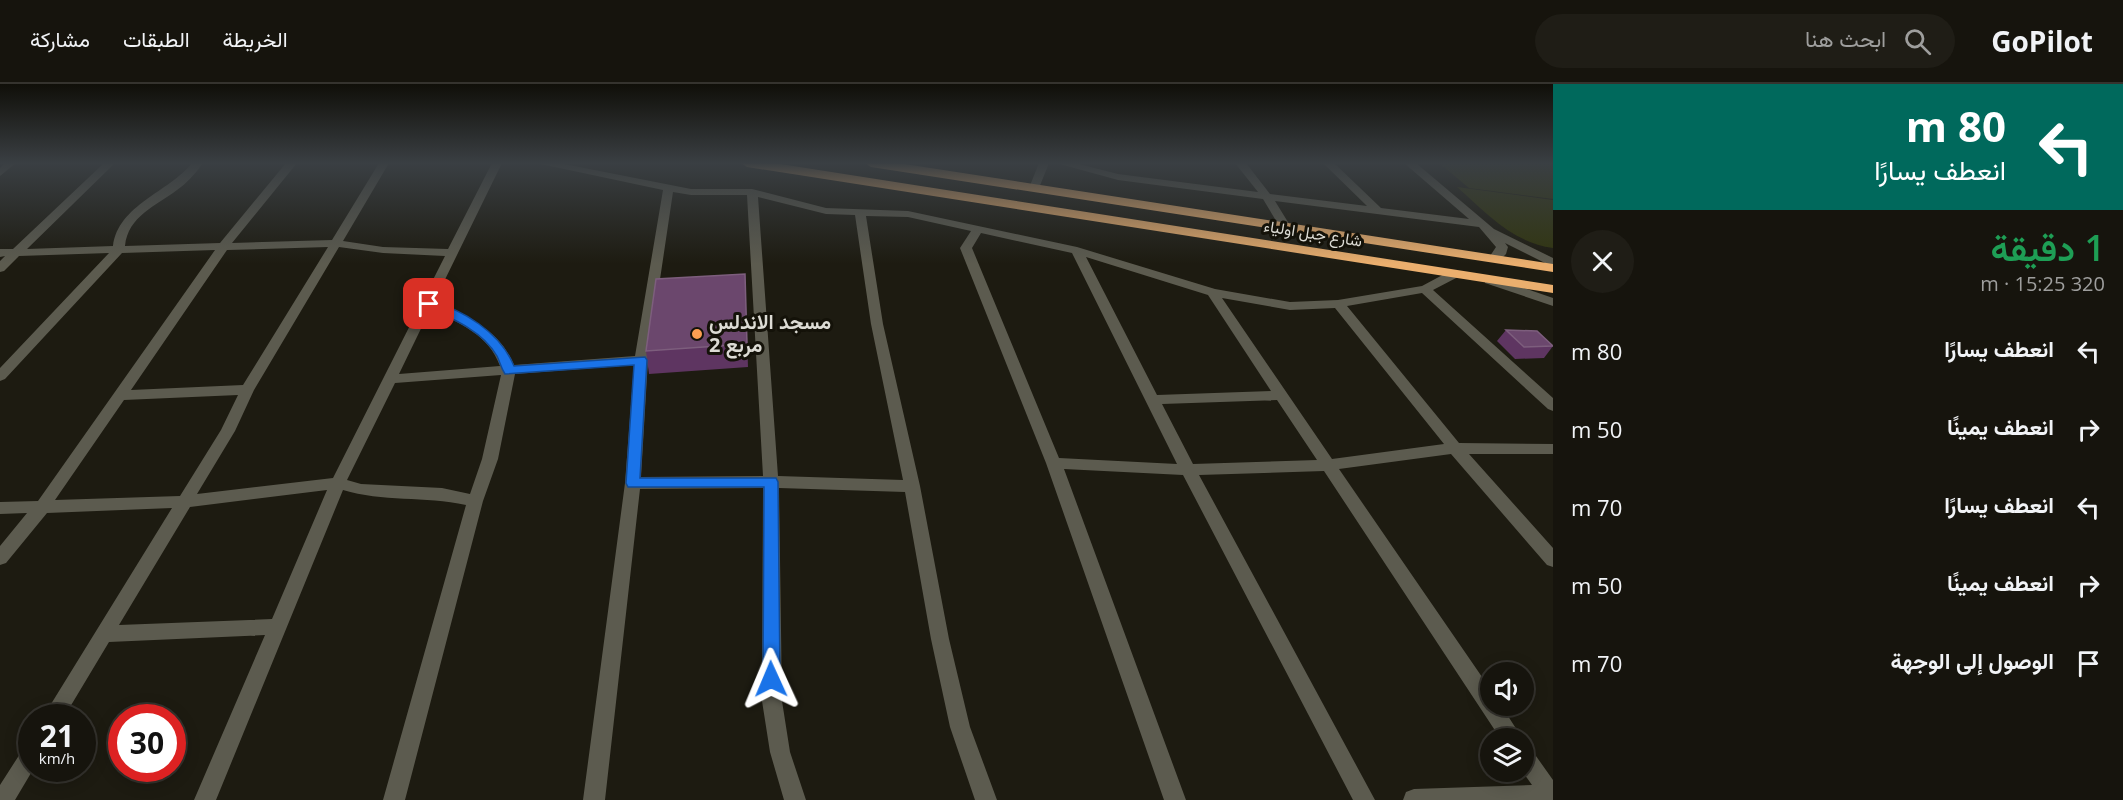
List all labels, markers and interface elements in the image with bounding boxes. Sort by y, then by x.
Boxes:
search box [1535,14,1955,68]
text: GoPilot [1991,22,2093,60]
text: ابحث هنا [1805,23,1886,53]
text: مشاركة [30,25,90,53]
text: الطبقات [123,25,190,53]
text: الخريطة [223,25,288,53]
icon: search [1901,25,1934,58]
text: 80 m [1906,97,2006,154]
icon: left [2027,108,2105,186]
text: انعطف يسارًا [1874,151,2006,188]
street label: شارع جبل اولياء [1262,214,1364,253]
text: 1 دقيقة [1991,223,2105,272]
button: close [1571,230,1634,293]
text: 320 m · 15:25 [1980,270,2105,297]
pin [403,278,454,329]
icon: arrive [412,287,445,320]
place label: مسجد الاندلس مربع 2 [709,308,831,359]
marker: مسجد الاندلس مربع 2 [690,327,704,341]
text: انعطف يسارًا [1944,333,2054,363]
icon: left [2072,335,2105,368]
text: 80 m [1571,336,1622,366]
text: انعطف يمينًا [1947,411,2054,441]
icon: right [2072,413,2105,446]
text: 50 m [1571,414,1622,444]
text: انعطف يسارًا [1944,489,2054,519]
icon: left [2072,491,2105,524]
text: 70 m [1571,492,1622,522]
text: انعطف يمينًا [1947,567,2054,597]
icon: right [2072,569,2105,602]
text: 50 m [1571,570,1622,600]
text: الوصول إلى الوجهة [1890,645,2054,675]
position arrow [739,647,803,711]
icon: arrive [2072,647,2105,680]
text: 70 m [1571,648,1622,678]
map controls [1480,662,1534,782]
button: sound [1480,662,1534,716]
speed limit sign: 30 [108,704,186,782]
text: 21 [40,715,74,756]
button: layers [1480,728,1534,782]
text: km/h [39,748,75,768]

